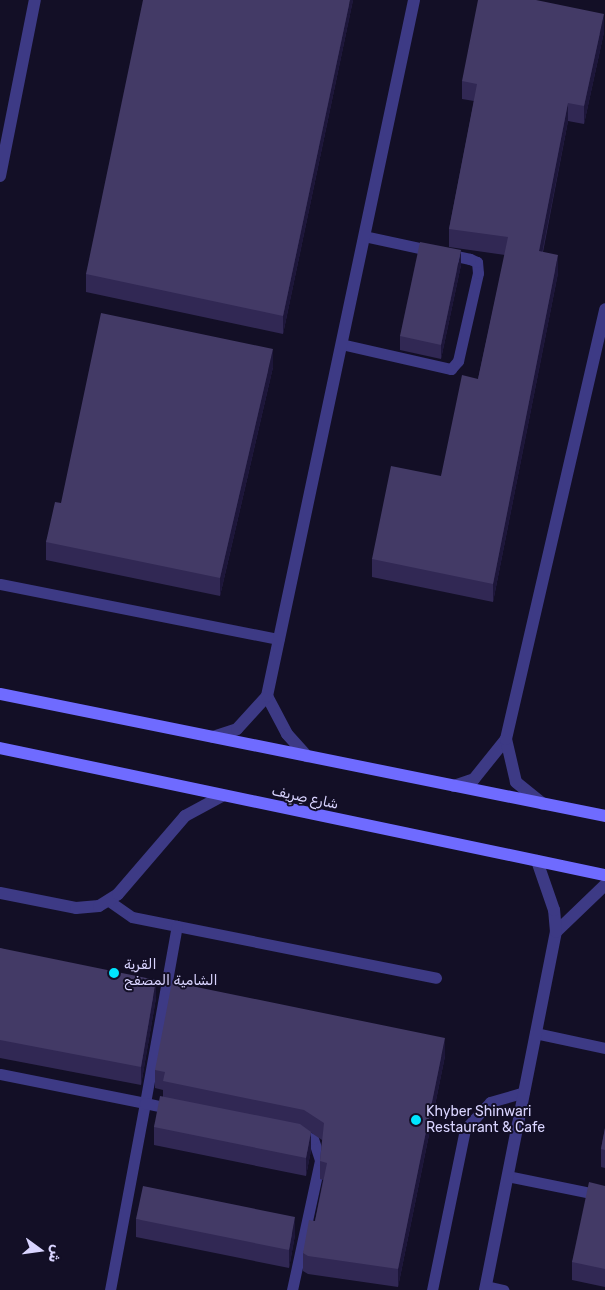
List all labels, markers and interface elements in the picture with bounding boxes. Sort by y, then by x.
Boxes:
street label: شارع صِرِيف [270,783,340,813]
place label: القرية الشامية المصفح [124,957,218,990]
marker: القرية الشامية المصفح [108,967,120,979]
place label: Khyber Shinwari Restaurant & Cafe [426,1104,545,1136]
marker: Khyber Shinwari Restaurant & Cafe [410,1114,422,1126]
north arrow [15,1225,65,1275]
text: ش [45,1243,65,1264]

